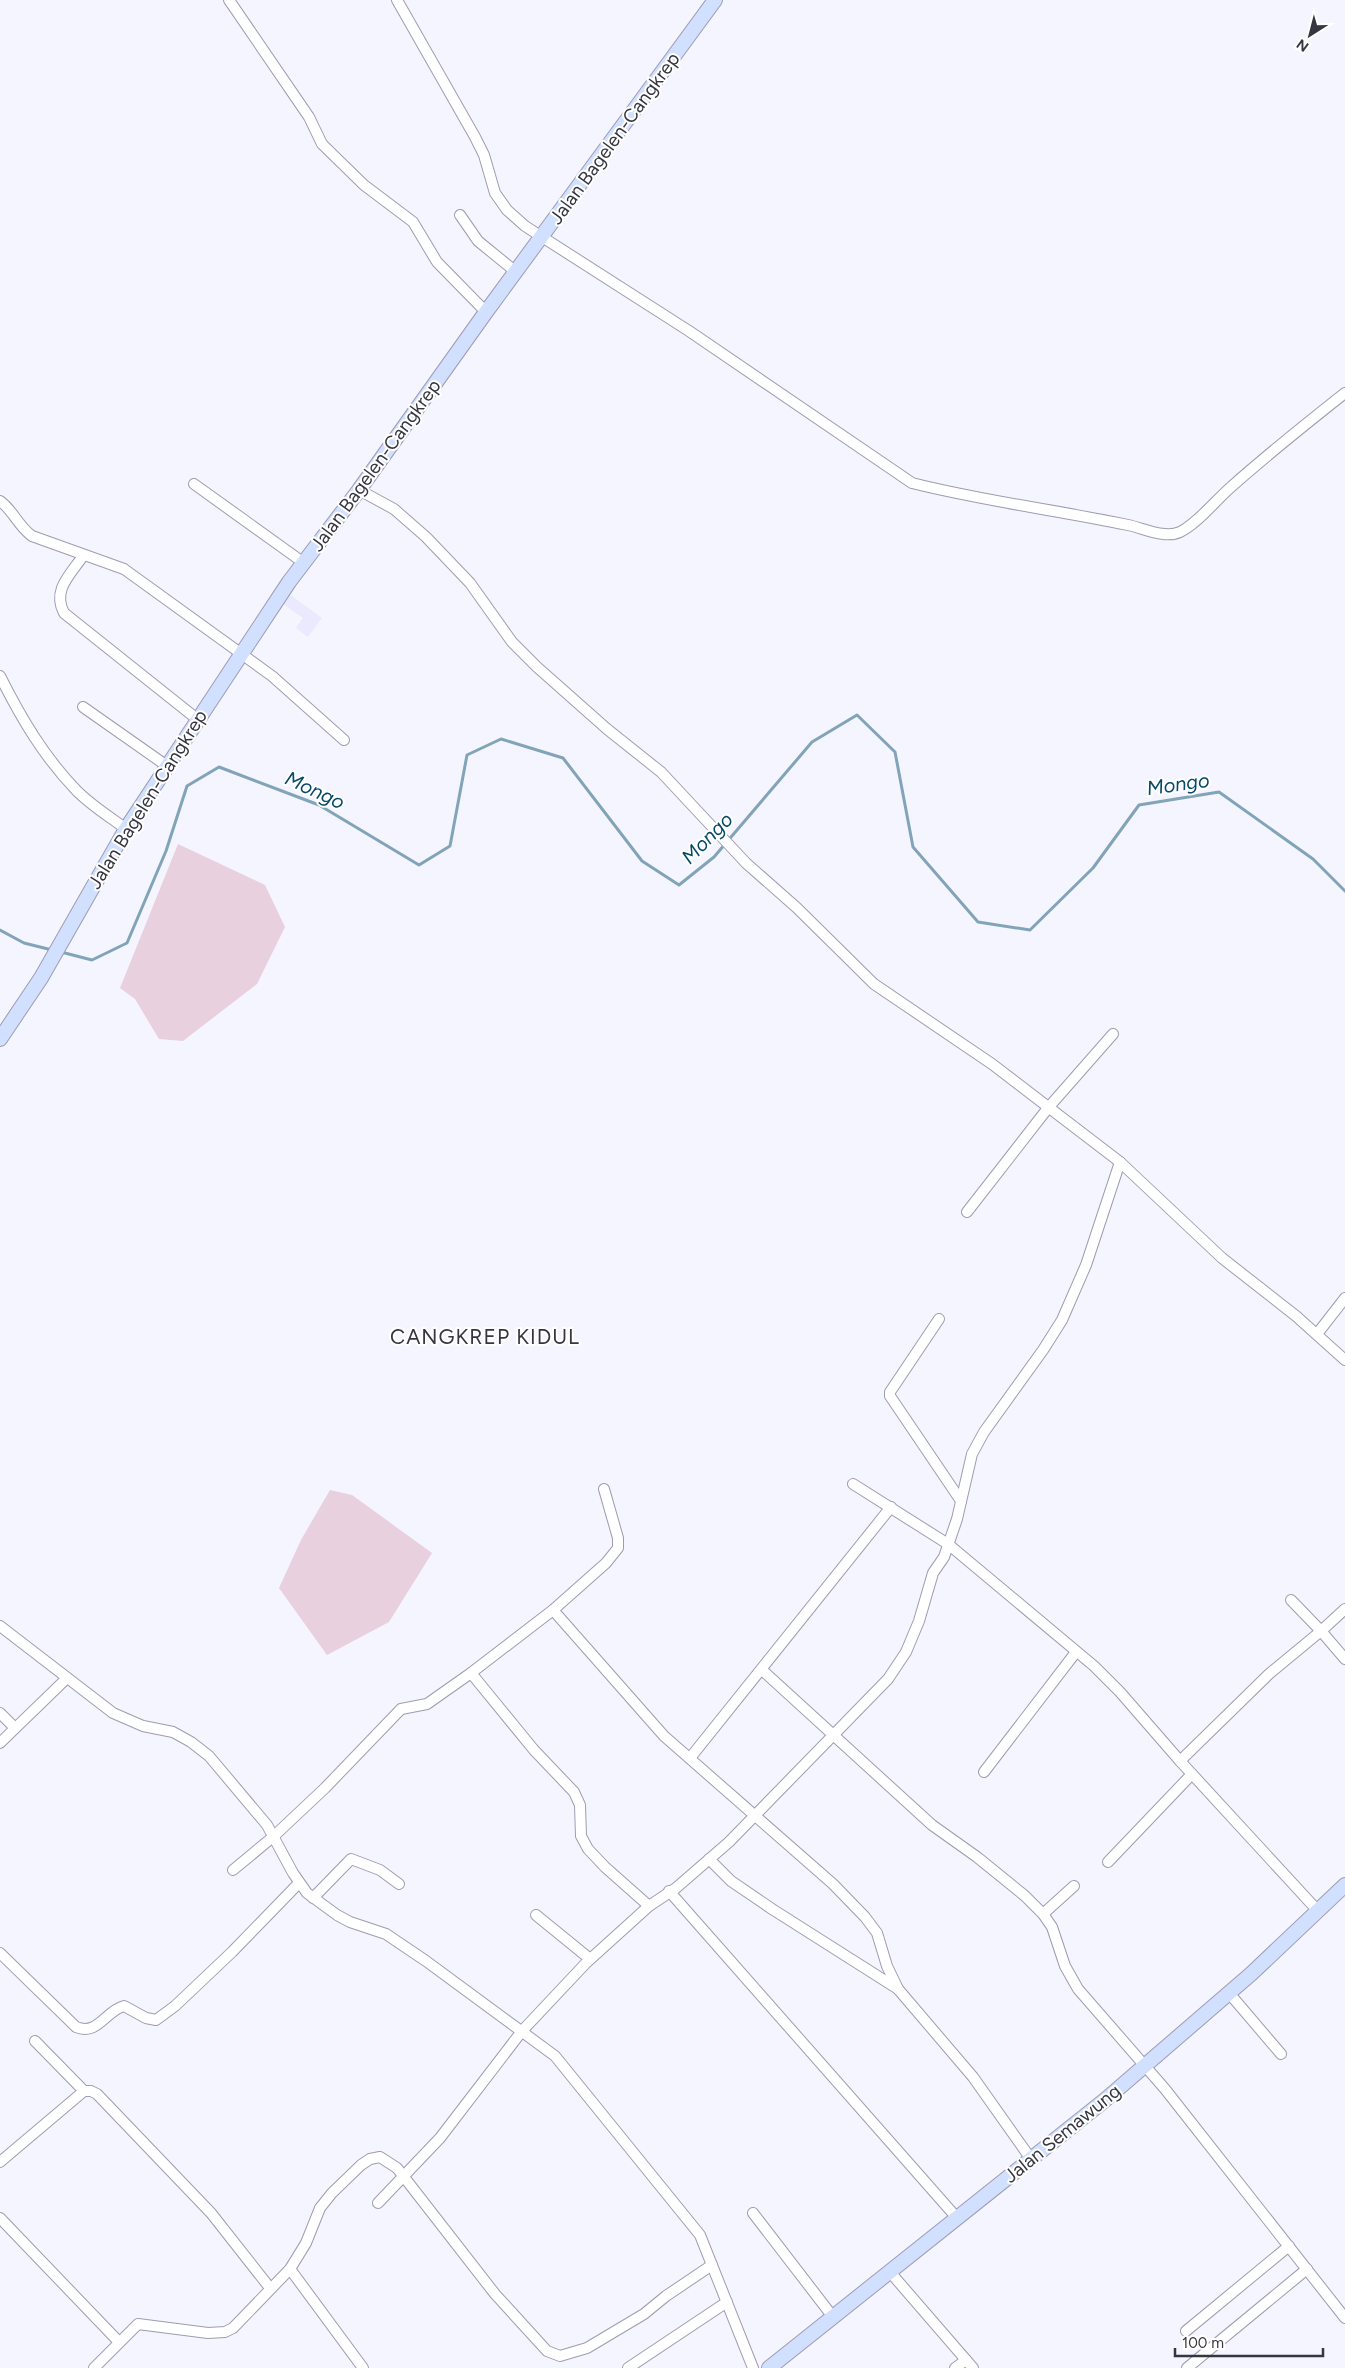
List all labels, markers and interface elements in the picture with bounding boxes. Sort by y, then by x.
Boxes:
north arrow [1285,10,1335,60]
text: N [1293,35,1312,55]
street label: Jalan Bagelen-Cangkrep [544,48,685,229]
street label: Jalan Bagelen-Cangkrep [305,375,446,556]
street label: Jalan Bagelen-Cangkrep [83,705,212,893]
water label: Mongo [281,766,349,814]
water label: Mongo [1145,768,1211,800]
water label: Mongo [676,807,738,869]
district label: CANGKREP KIDUL [390,1324,580,1349]
street label: Jalan Semawung [999,2079,1125,2188]
scale bar [1175,2326,1322,2358]
text: 100 m [1182,2334,1224,2352]

